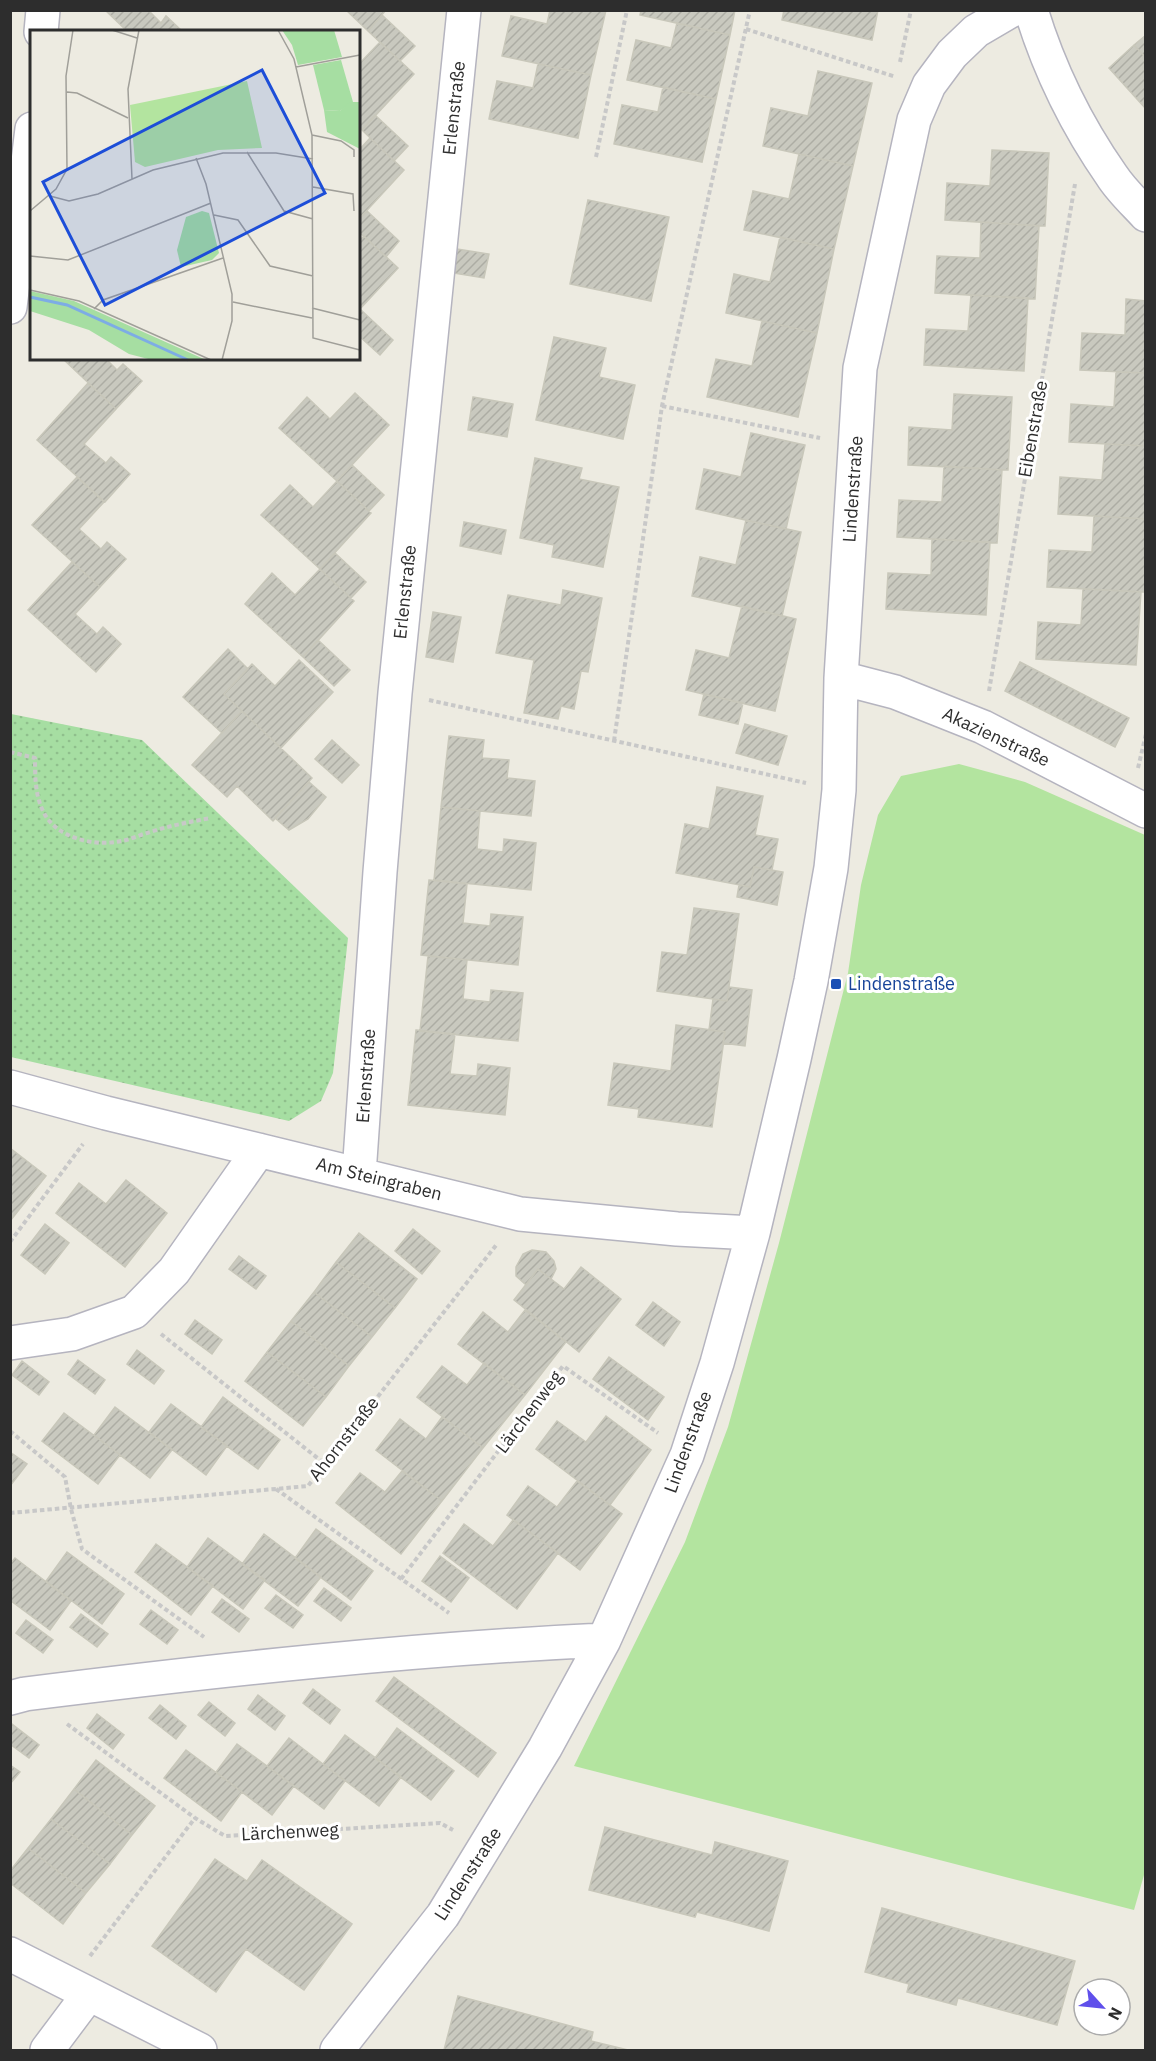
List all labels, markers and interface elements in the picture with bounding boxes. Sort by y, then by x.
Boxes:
inset map [30,30,360,360]
street label: Erlenstraße [437,60,470,156]
street label: Eibenstraße [1013,379,1052,479]
street label: Lindenstraße [837,435,868,543]
street label: Erlenstraße [388,544,421,640]
street label: Akazienstraße [939,702,1054,772]
place label: Lindenstraße [848,972,955,995]
marker: Lindenstraße [829,977,843,991]
street label: Erlenstraße [351,1028,380,1124]
street label: Am Steingraben [314,1152,444,1205]
street label: Lärchenweg [490,1365,567,1458]
street label: Lindenstraße [658,1388,717,1496]
street label: Ahornstraße [303,1392,384,1486]
street label: Lärchenweg [241,1817,340,1846]
street label: Lindenstraße [429,1823,506,1925]
north arrow [1072,1977,1132,2037]
text: N [1104,2004,1127,2024]

